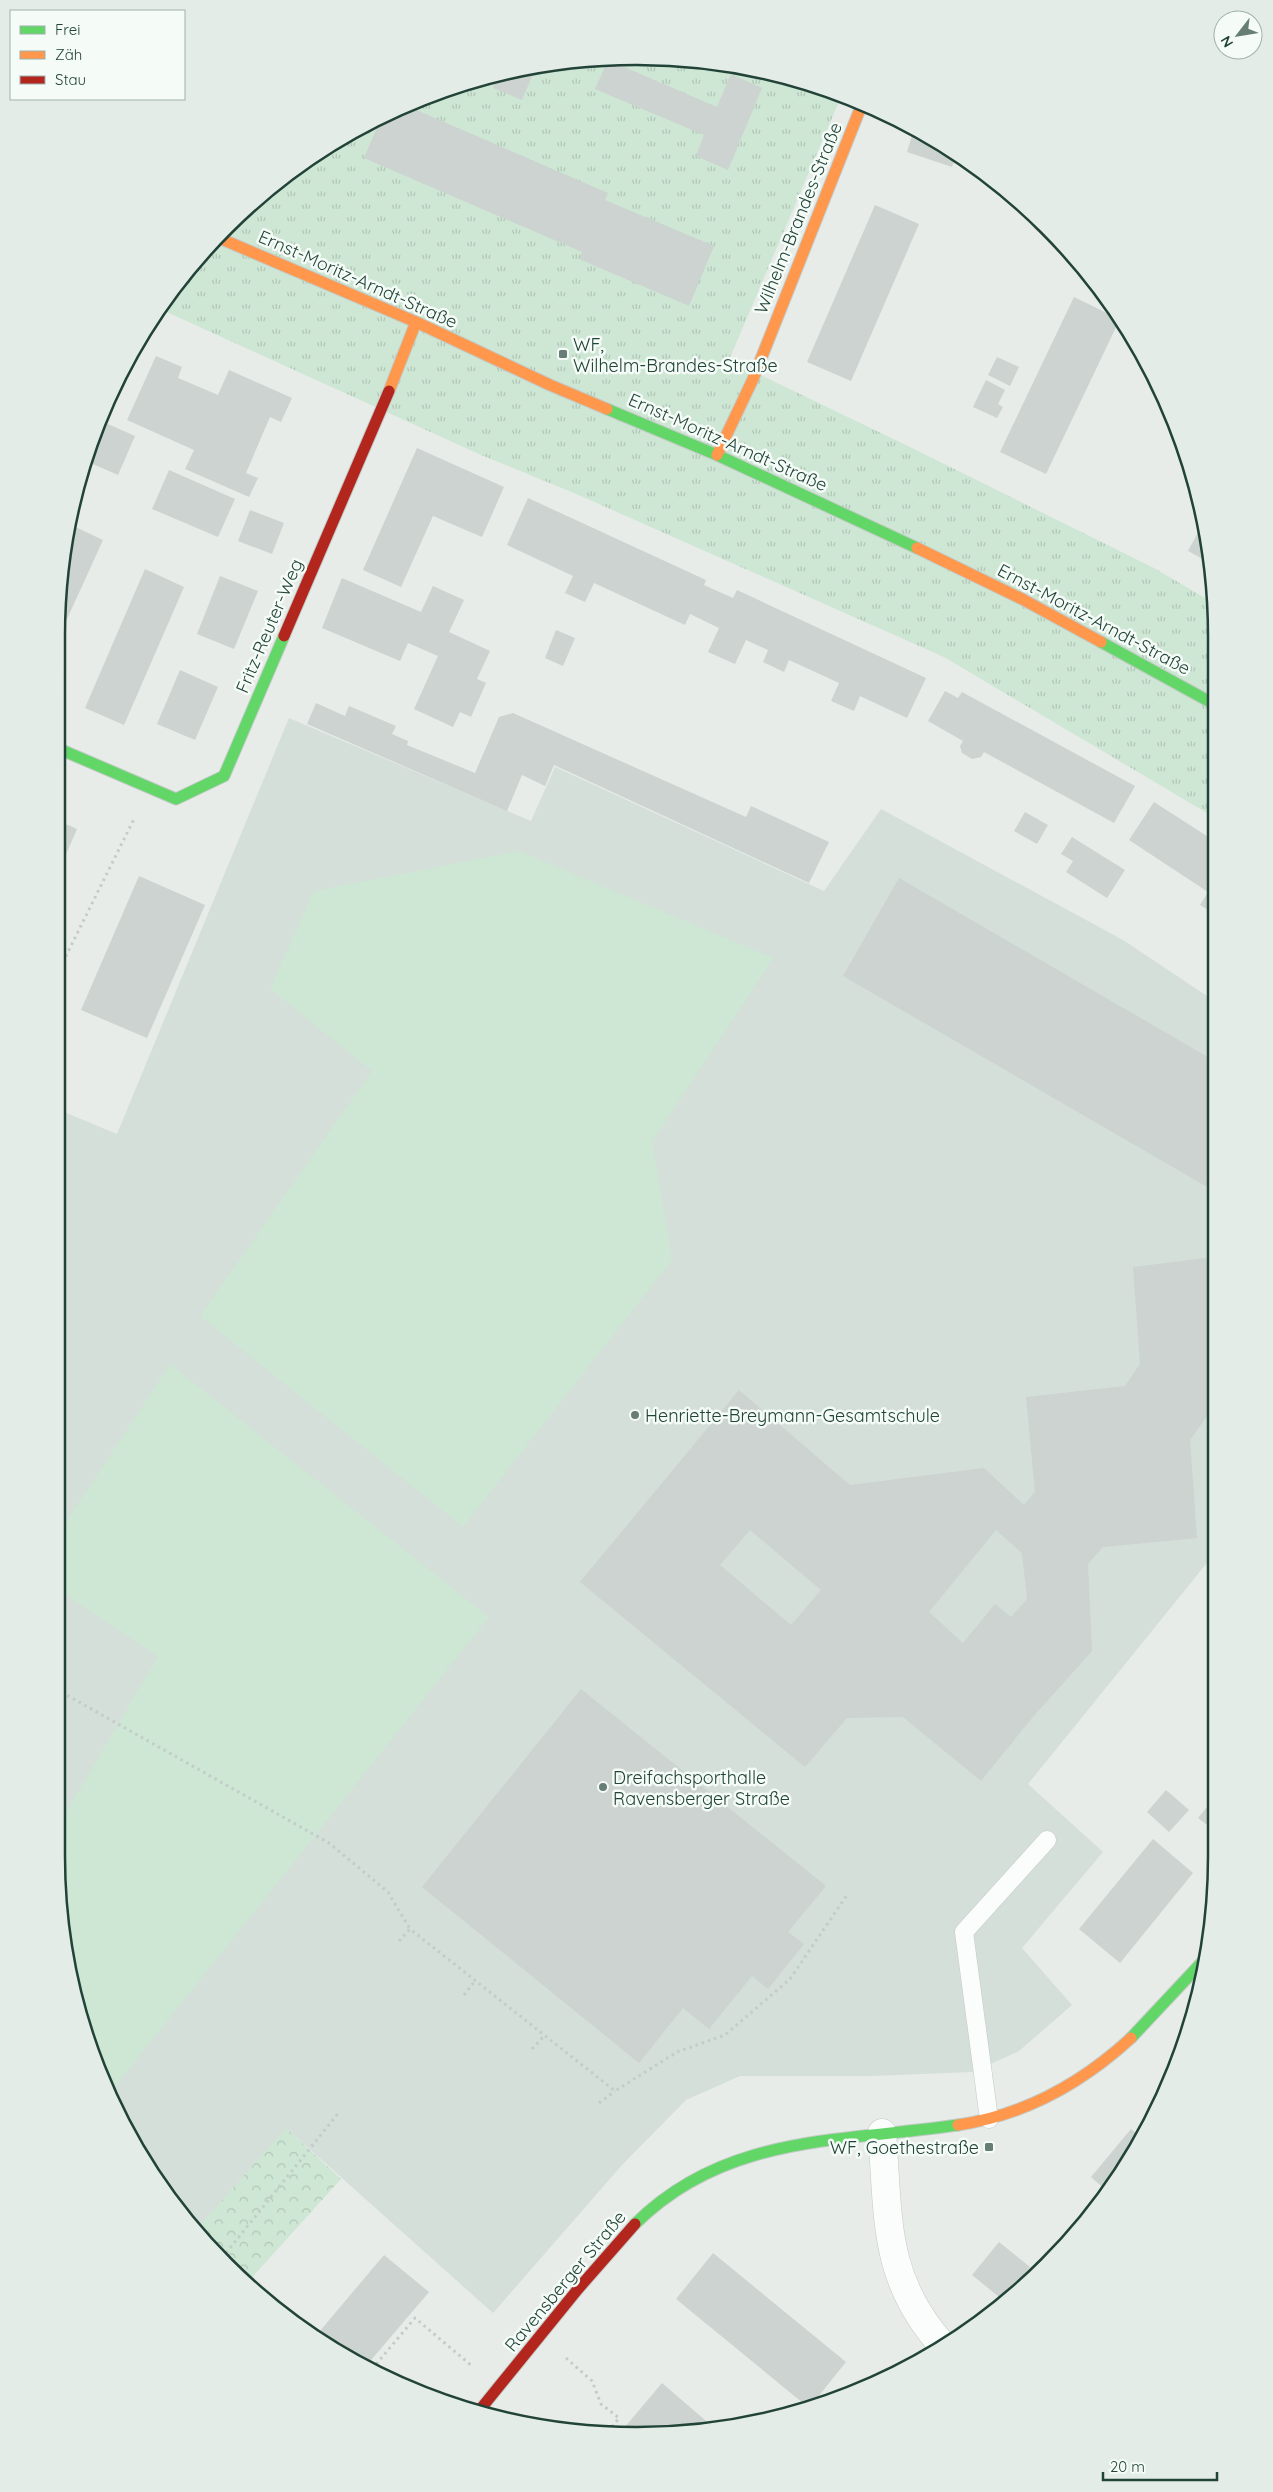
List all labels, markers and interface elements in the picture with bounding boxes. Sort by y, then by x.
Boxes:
legend [10,10,185,100]
north arrow [1213,10,1263,60]
text: Frei [55,20,81,39]
text: N [1216,33,1237,51]
text: Zäh [55,45,82,64]
text: Stau [55,70,86,89]
street label: Wilhelm-Brandes-Straße [749,119,847,317]
street label: Ernst-Moritz-Arndt-Straße [255,225,461,333]
place label: WF, Wilhelm-Brandes-Straße [573,333,778,377]
marker: WF, Wilhelm-Brandes-Straße [557,348,569,360]
street label: Ernst-Moritz-Arndt-Straße [625,388,831,496]
street label: Fritz-Reuter-Weg [230,555,308,697]
street label: Ernst-Moritz-Arndt-Straße [994,558,1194,680]
place label: Henriette-Breymann-Gesamtschule [645,1404,940,1427]
marker: Henriette-Breymann-Gesamtschule [629,1409,641,1421]
place label: Dreifachsporthalle Ravensberger Straße [613,1766,790,1810]
marker: Dreifachsporthalle Ravensberger Straße [597,1781,609,1793]
place label: WF, Goethestraße [830,2136,979,2159]
marker: WF, Goethestraße [983,2141,995,2153]
street label: Ravensberger Straße [499,2206,631,2356]
scale bar [1103,2450,1217,2482]
text: 20 m [1110,2457,1145,2476]

